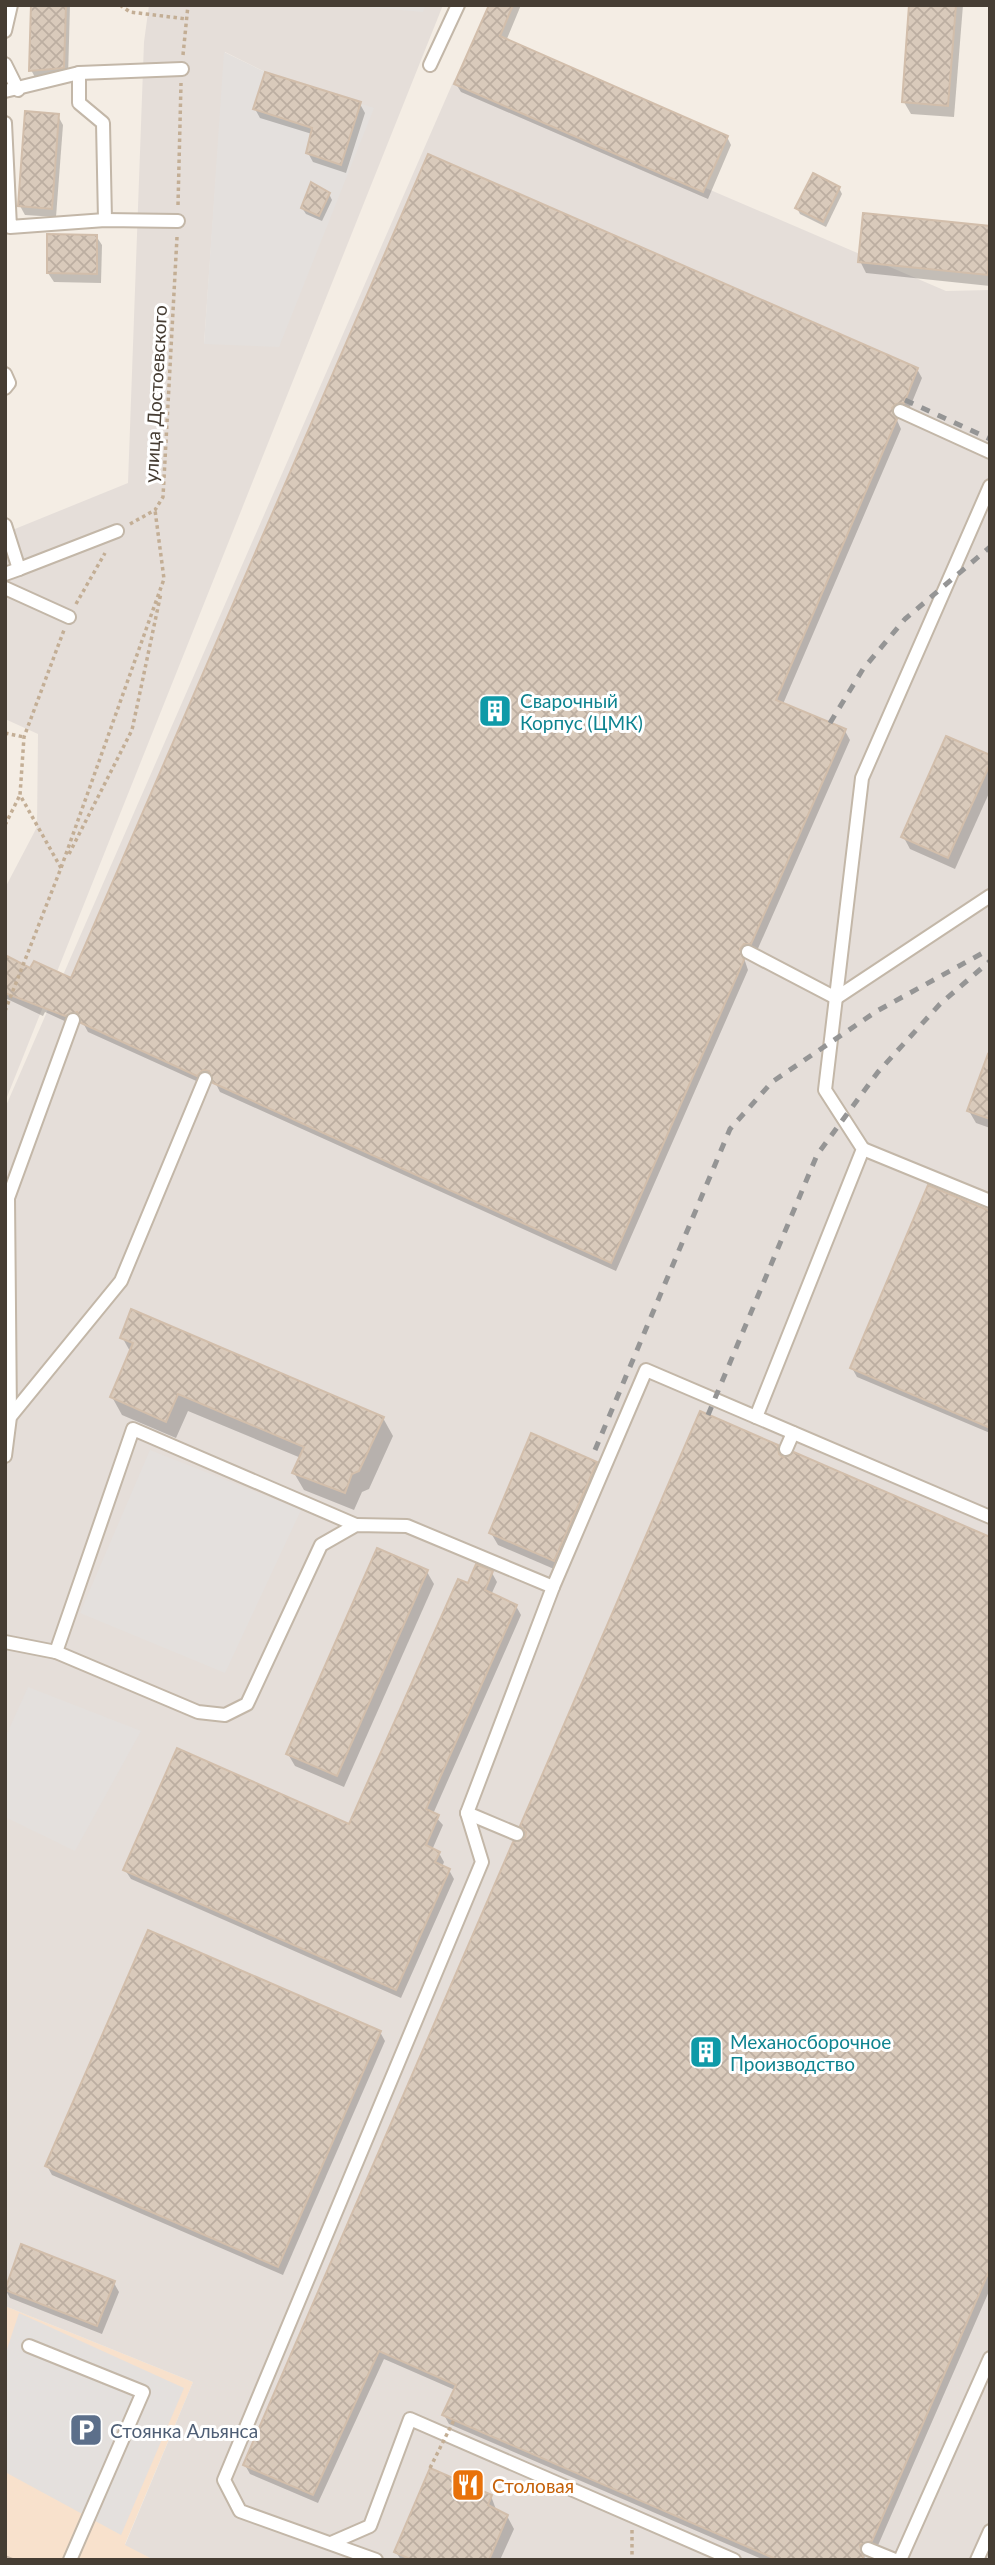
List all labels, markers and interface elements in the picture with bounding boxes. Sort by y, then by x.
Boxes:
street label: улица Достоевского [139,305,171,483]
place label: Сварочный Корпус (ЦМК) [520,689,643,734]
building icon: Сварочный Корпус (ЦМК) [476,692,514,730]
place label: Механосборочное Производство [730,2030,891,2075]
building icon: Механосборочное Производство [687,2033,725,2071]
parking icon: Стоянка Альянса [67,2411,105,2449]
place label: Стоянка Альянса [110,2419,258,2442]
restaurant icon: Столовая [449,2466,487,2504]
place label: Столовая [492,2474,574,2497]

